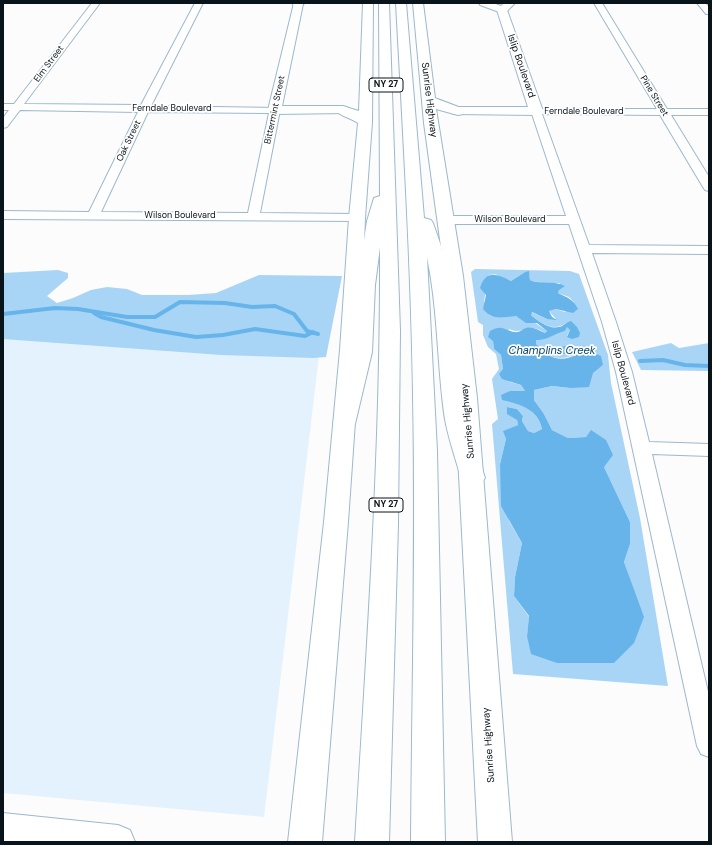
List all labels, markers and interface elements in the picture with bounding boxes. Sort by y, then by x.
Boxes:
street label: Islip Boulevard [504,33,538,99]
street label: Elm Street [32,44,66,84]
street label: Sunrise Highway [418,62,440,138]
street label: Pine Street [638,74,670,118]
street label: Bittermint Street [262,75,288,145]
road number: NY 27 [369,78,403,92]
street label: Ferndale Boulevard [132,104,212,114]
street label: Ferndale Boulevard [544,107,624,117]
street label: Oak Street [114,119,144,163]
street label: Wilson Boulevard [144,211,216,221]
street label: Wilson Boulevard [474,215,546,225]
street label: Islip Boulevard [609,339,637,407]
water label: Champlins Creek [509,344,595,358]
street label: Sunrise Highway [459,383,477,459]
road number: NY 27 [369,498,403,512]
street label: Sunrise Highway [480,707,498,783]

